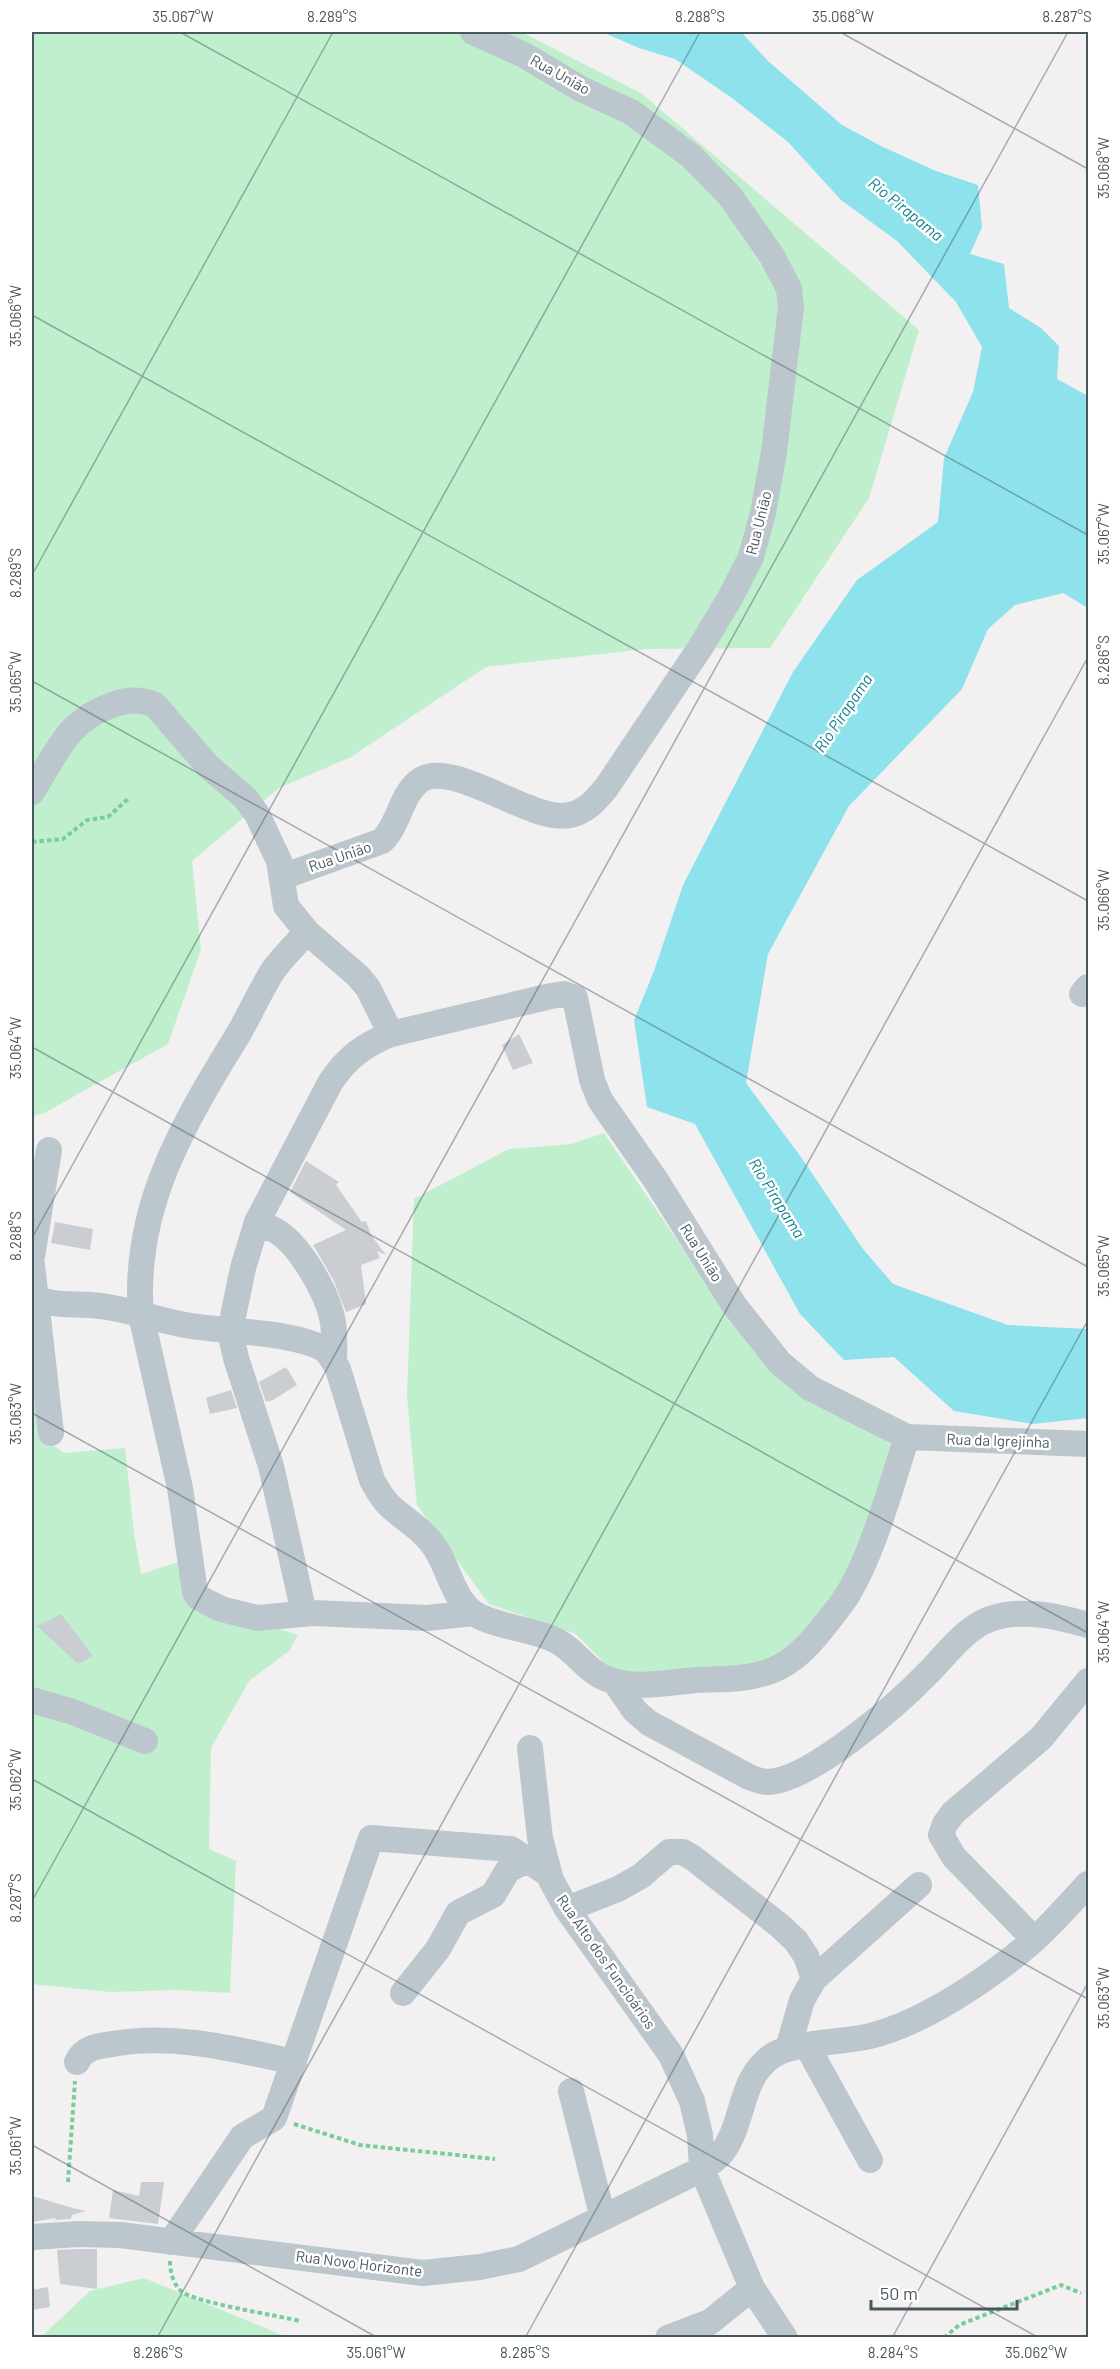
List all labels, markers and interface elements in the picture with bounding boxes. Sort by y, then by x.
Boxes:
text: 35.067°W [152,7,214,25]
text: 8.289°S [307,7,357,25]
text: 8.288°S [675,7,725,25]
text: 35.068°W [812,7,874,25]
text: 8.287°S [1042,7,1092,25]
street label: Rua União [528,50,593,98]
text: 35.068°W [1094,137,1112,199]
water label: Rio Pirapama [865,173,947,244]
text: 35.066°W [6,285,24,347]
street label: Rua União [741,489,775,557]
text: 35.067°W [1094,503,1112,565]
text: 8.289°S [6,548,24,598]
text: 8.286°S [1094,635,1112,685]
text: 35.065°W [6,651,24,713]
water label: Rio Pirapama [809,670,876,756]
street label: Rua União [306,837,373,875]
text: 35.066°W [1094,869,1112,931]
text: 35.064°W [6,1017,24,1079]
water label: Rio Pirapama [745,1154,809,1241]
text: 8.288°S [6,1211,24,1261]
street label: Rua União [677,1220,727,1285]
text: 35.065°W [1094,1235,1112,1297]
text: 35.063°W [6,1383,24,1445]
street label: Rua da Igrejinha [946,1429,1050,1451]
text: 35.064°W [1094,1601,1112,1663]
text: 35.062°W [6,1749,24,1811]
text: 8.287°S [6,1873,24,1923]
street label: Rua Alto dos Funcioários [554,1891,660,2032]
text: 35.063°W [1094,1967,1112,2029]
text: 35.061°W [6,2116,24,2176]
street label: Rua Novo Horizonte [295,2246,423,2280]
scale bar [871,2273,1016,2311]
text: 50 m [880,2282,918,2304]
text: 8.286°S [133,2343,183,2361]
text: 35.061°W [346,2343,406,2361]
text: 8.285°S [500,2343,550,2361]
text: 8.284°S [868,2343,918,2361]
text: 35.062°W [1005,2343,1067,2361]

